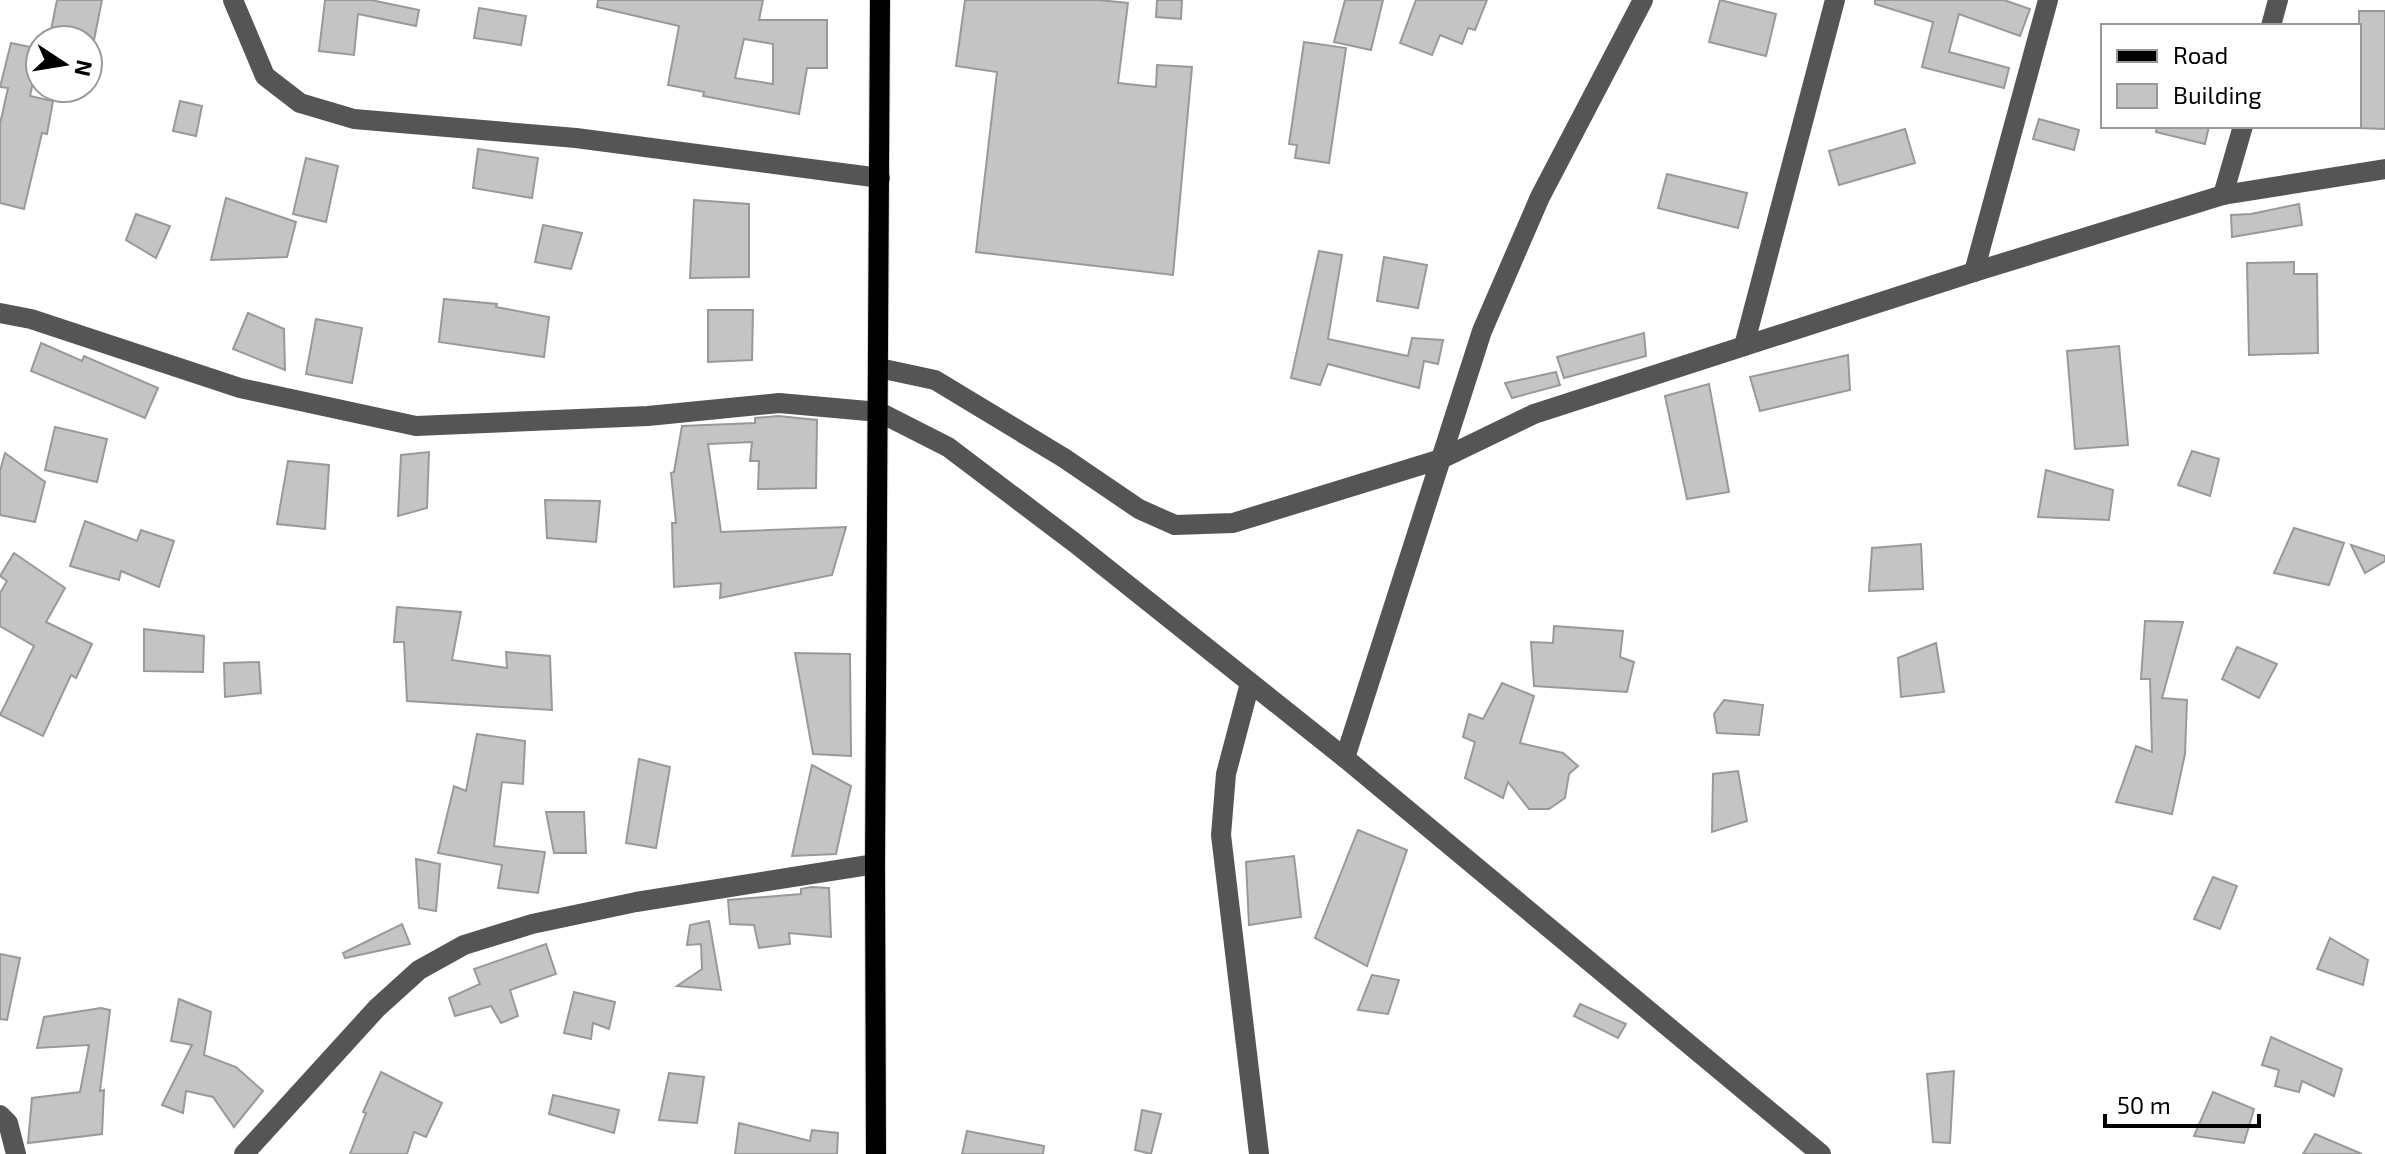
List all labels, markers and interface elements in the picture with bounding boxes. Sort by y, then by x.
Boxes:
north arrow [24,24,104,104]
legend [2101,24,2361,128]
text: Road [2173,40,2228,69]
text: N [70,58,99,79]
text: Building [2173,80,2262,109]
scale bar [2105,1078,2259,1128]
text: 50 m [2117,1090,2171,1119]

